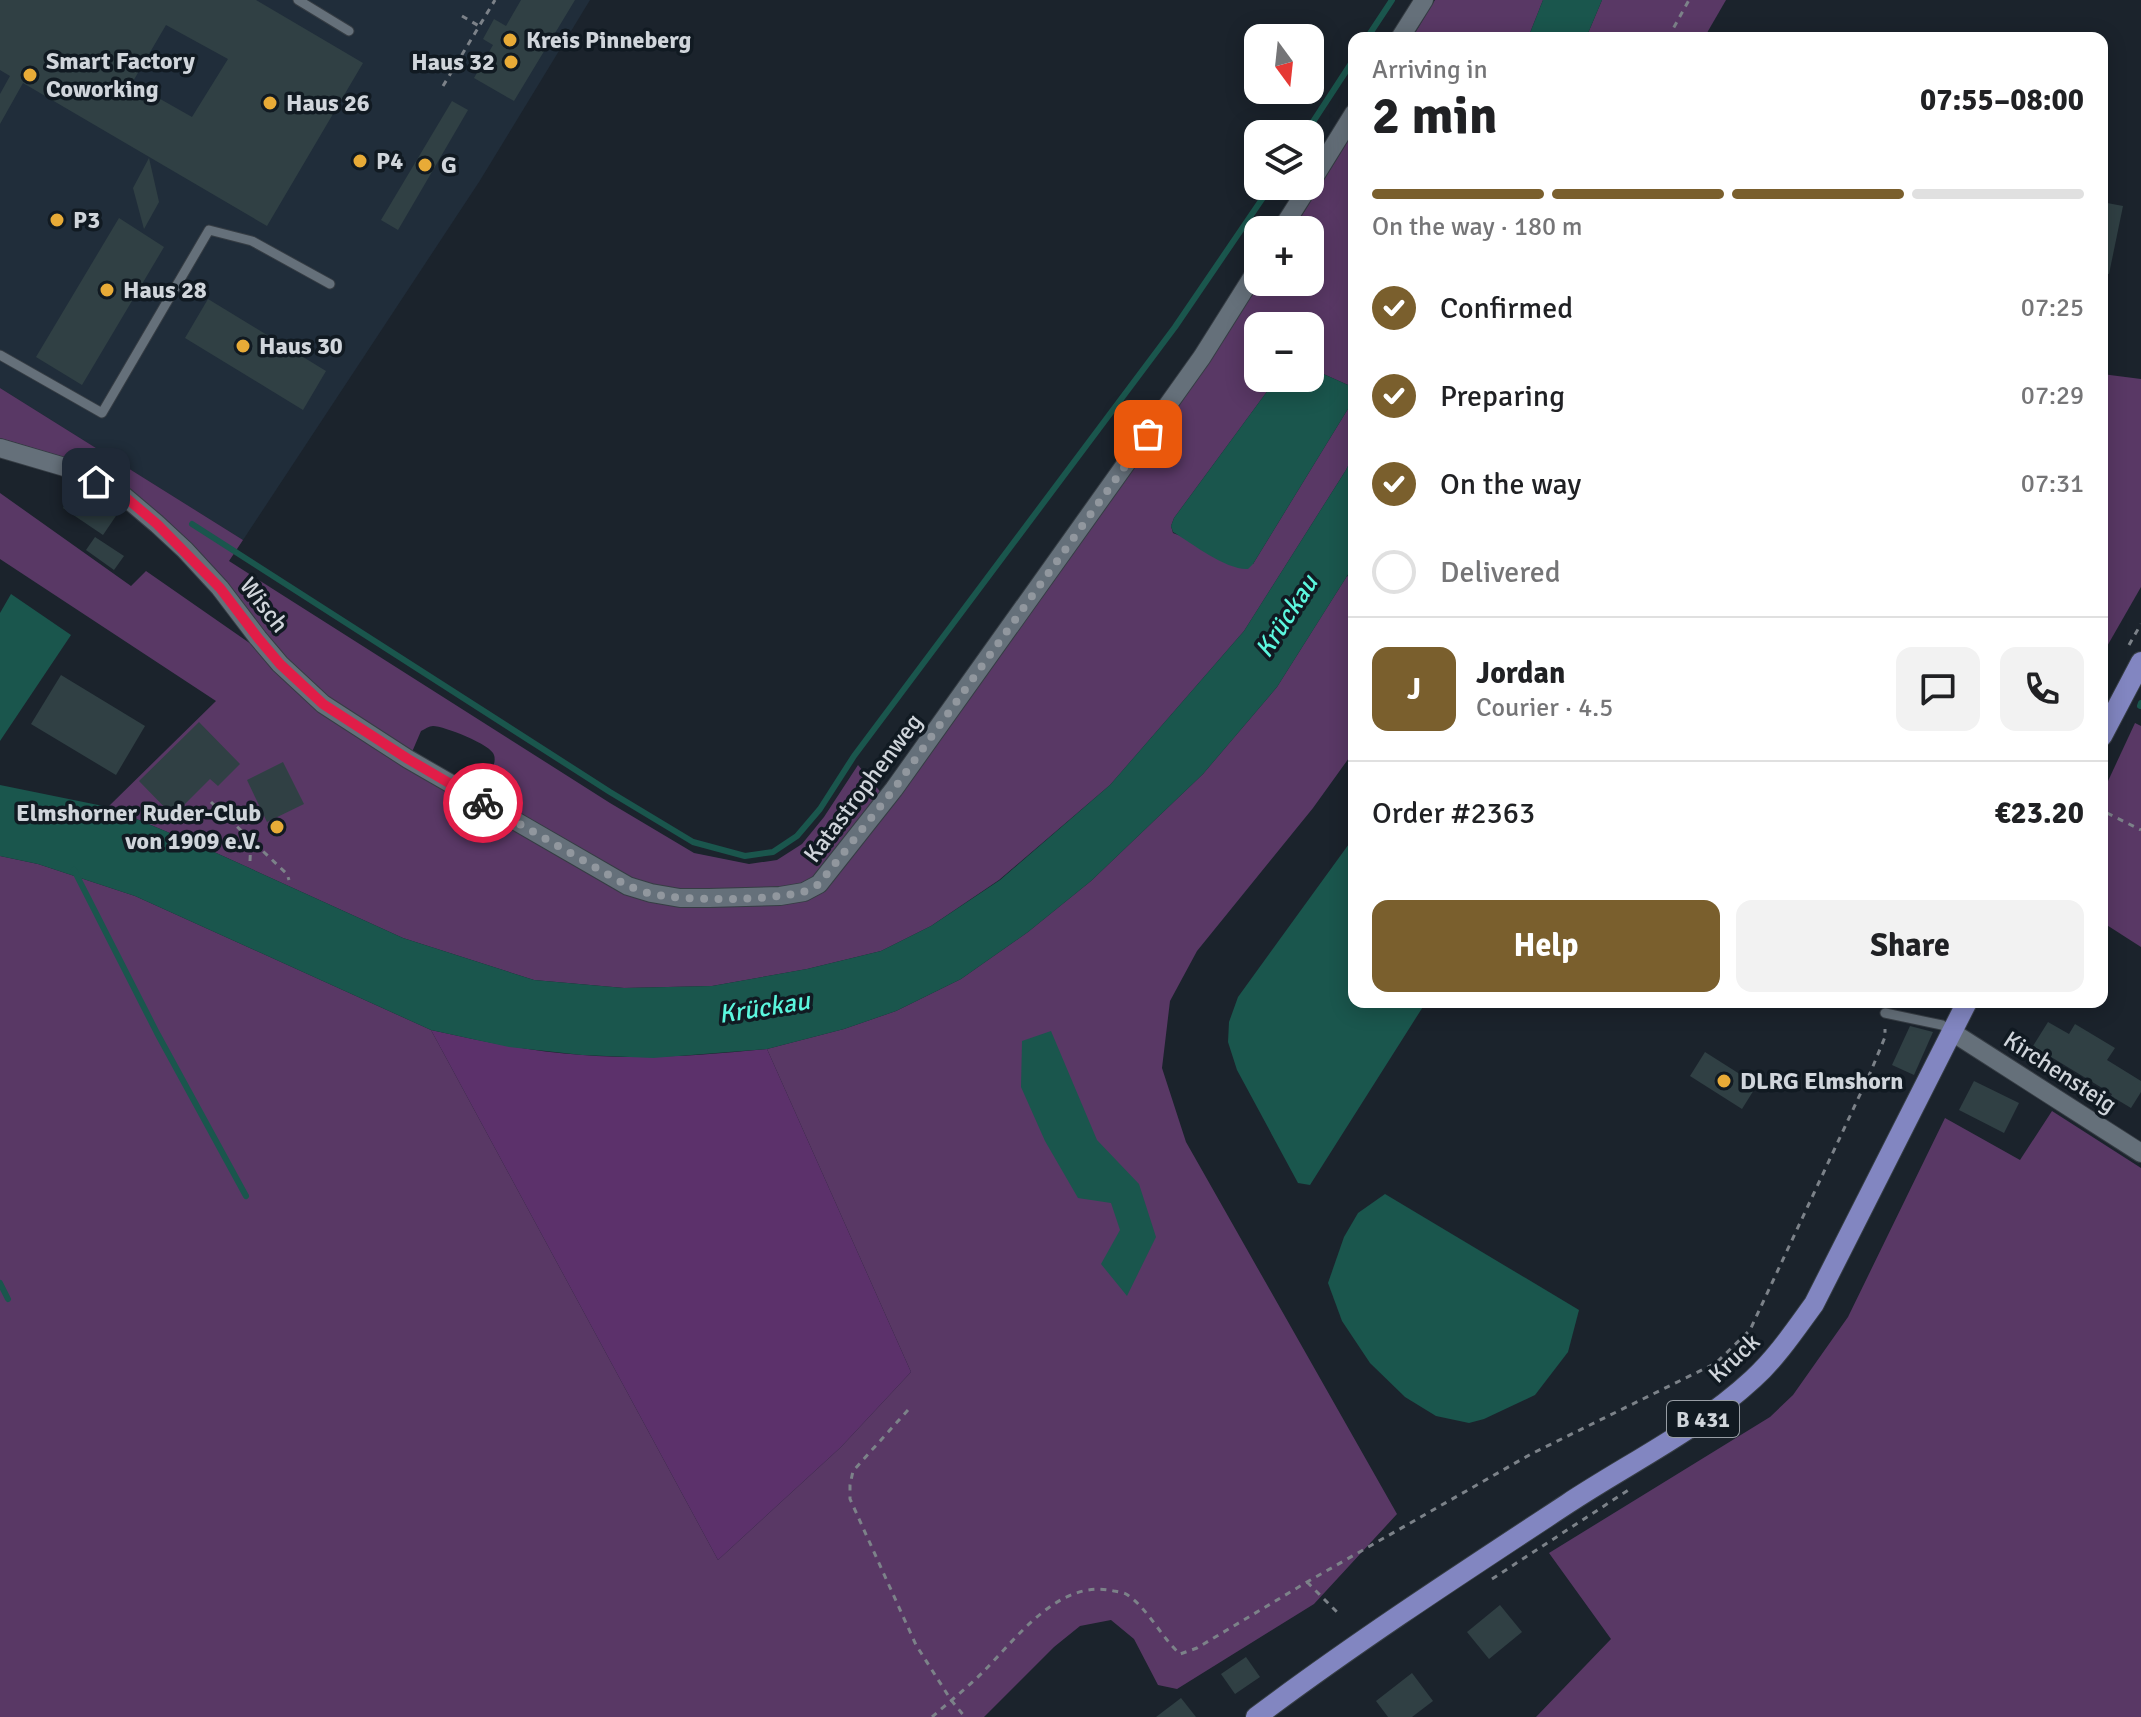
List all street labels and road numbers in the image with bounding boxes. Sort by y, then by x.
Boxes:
street label: Wisch [233,571,295,639]
street label: Katastrophenweg [797,708,929,868]
street label: Kirchensteig [1998,1024,2122,1120]
street label: Kruck [1702,1327,1766,1389]
road number: B 431 [1667,1401,1739,1437]

